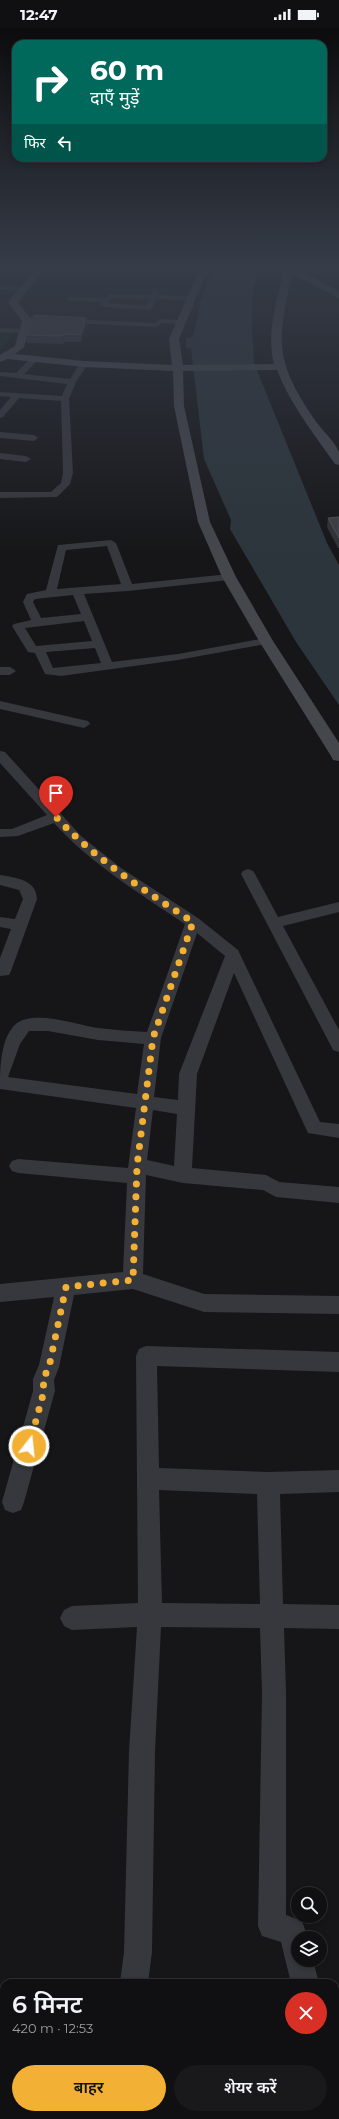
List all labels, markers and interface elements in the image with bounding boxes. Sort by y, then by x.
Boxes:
text: 12:47 [20,5,58,24]
text: 60 m [90,53,164,87]
icon: right [24,56,76,108]
text: दाएँ मुड़ें [90,87,139,109]
icon: left [54,132,76,154]
text: फिर [24,133,46,152]
pin [39,776,73,817]
icon: arrive [45,782,67,804]
position arrow [8,1425,50,1467]
map controls [291,1887,327,1967]
button: search [291,1887,327,1923]
button: layers [291,1931,327,1967]
text: 6 मिनट [12,1990,82,2019]
button: close [285,1992,327,2034]
text: 420 m · 12:53 [12,2020,93,2036]
button: बाहर [12,2065,166,2111]
button: शेयर करें [174,2065,327,2111]

